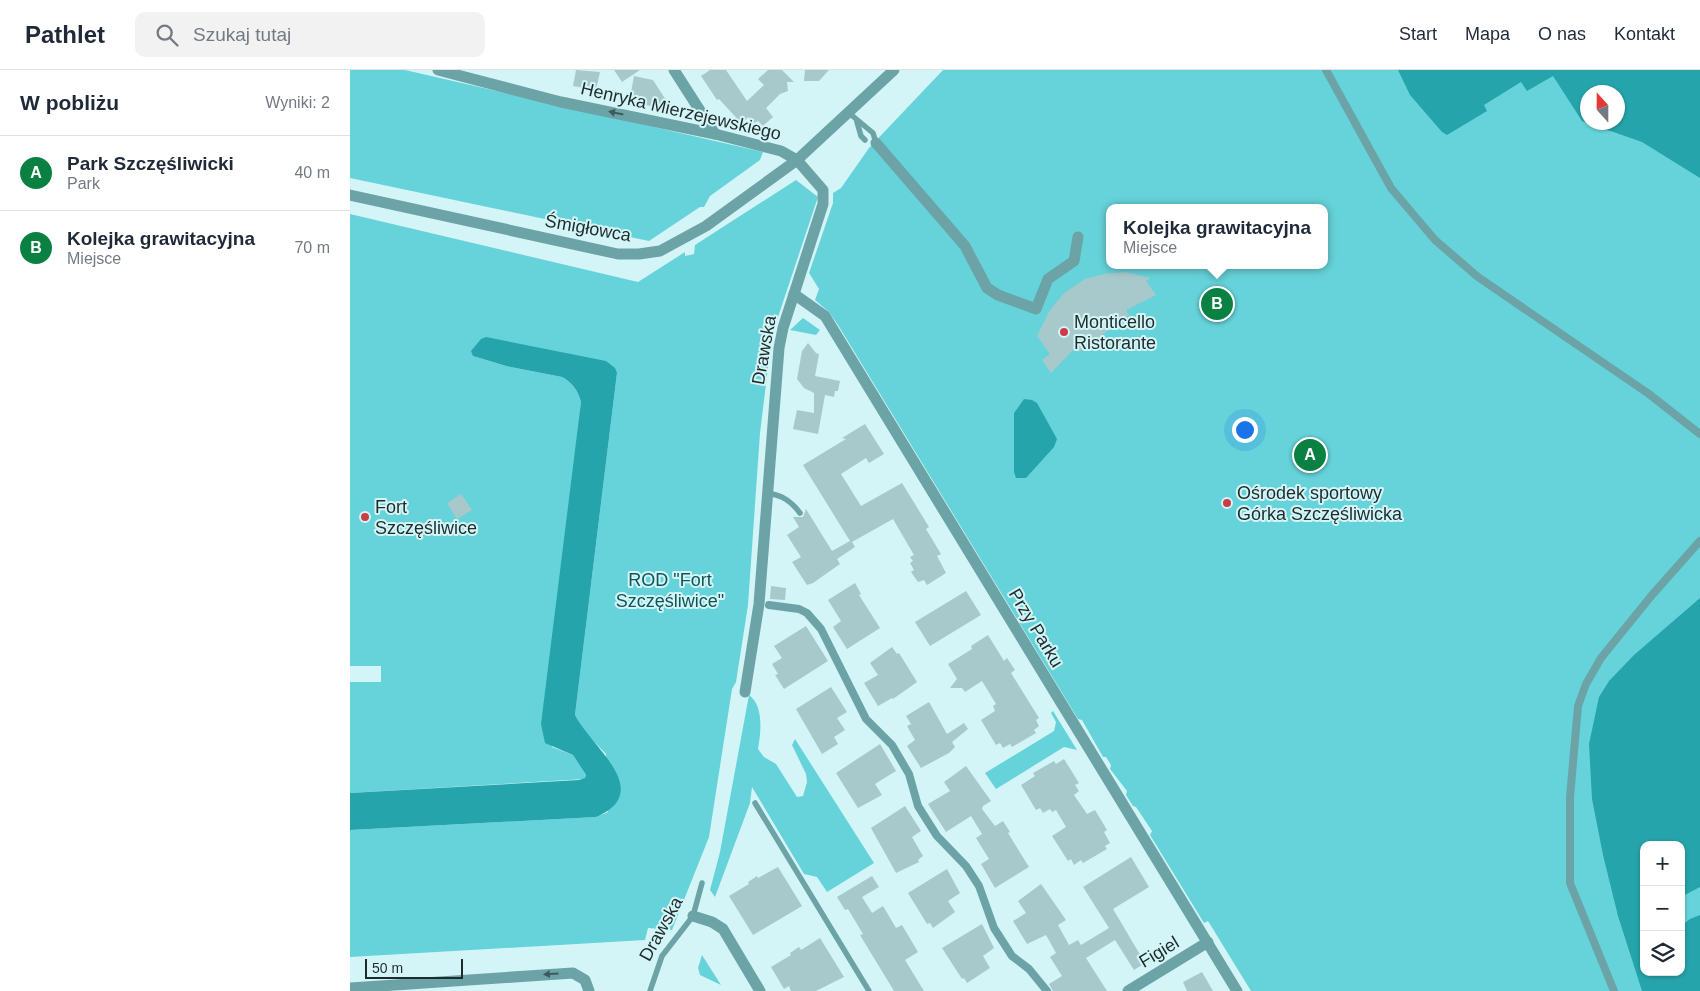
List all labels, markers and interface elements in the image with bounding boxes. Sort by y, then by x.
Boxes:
search box [135,12,485,57]
text: Pathlet [25,21,105,48]
icon: search [153,21,181,49]
text: Szukaj tutaj [193,24,291,45]
text: Start [1399,24,1437,44]
text: Mapa [1465,24,1510,44]
text: O nas [1538,24,1586,44]
text: Kontakt [1614,24,1675,44]
street label: Henryka Mierzejewskiego [579,78,783,144]
north arrow [1580,85,1625,130]
text: W pobliżu [20,91,119,114]
text: Wyniki: 2 [265,94,330,111]
one-way arrow [607,109,623,117]
text: Park Szczęśliwicki [67,153,234,174]
text: A [30,164,42,181]
text: 40 m [294,164,330,181]
text: Park [67,175,100,192]
popup [1106,204,1328,269]
street label: Śmigłowca [543,210,634,246]
text: Kolejka grawitacyjna [1123,217,1311,238]
text: Kolejka grawitacyjna [67,228,255,249]
text: B [30,239,42,256]
text: 70 m [294,239,330,256]
text: Miejsce [1123,239,1177,256]
text: Miejsce [67,250,121,267]
pin: B [1201,285,1233,323]
place label: Monticello Ristorante [1074,312,1156,353]
street label: Drawska [748,313,780,386]
marker: Monticello Ristorante [1058,326,1070,338]
your location [1232,417,1258,443]
pin: A [1294,436,1326,474]
place label: Ośrodek sportowy Górka Szczęśliwicka [1237,483,1403,524]
place label: Fort Szczęśliwice [375,497,477,538]
marker: Ośrodek sportowy Górka Szczęśliwicka [1221,497,1233,509]
marker: Fort Szczęśliwice [359,511,371,523]
park label: ROD "Fort Szczęśliwice" [616,570,724,611]
street label: Przy Parku [1005,585,1067,671]
map controls [1640,841,1685,976]
button: + [1640,841,1685,886]
button: − [1640,886,1685,931]
street label: Drawska [635,893,687,964]
button: layers [1640,931,1685,976]
street label: Figiel [1135,932,1183,972]
scale bar [365,956,462,979]
text: 50 m [372,960,403,976]
one-way arrow [543,970,559,978]

